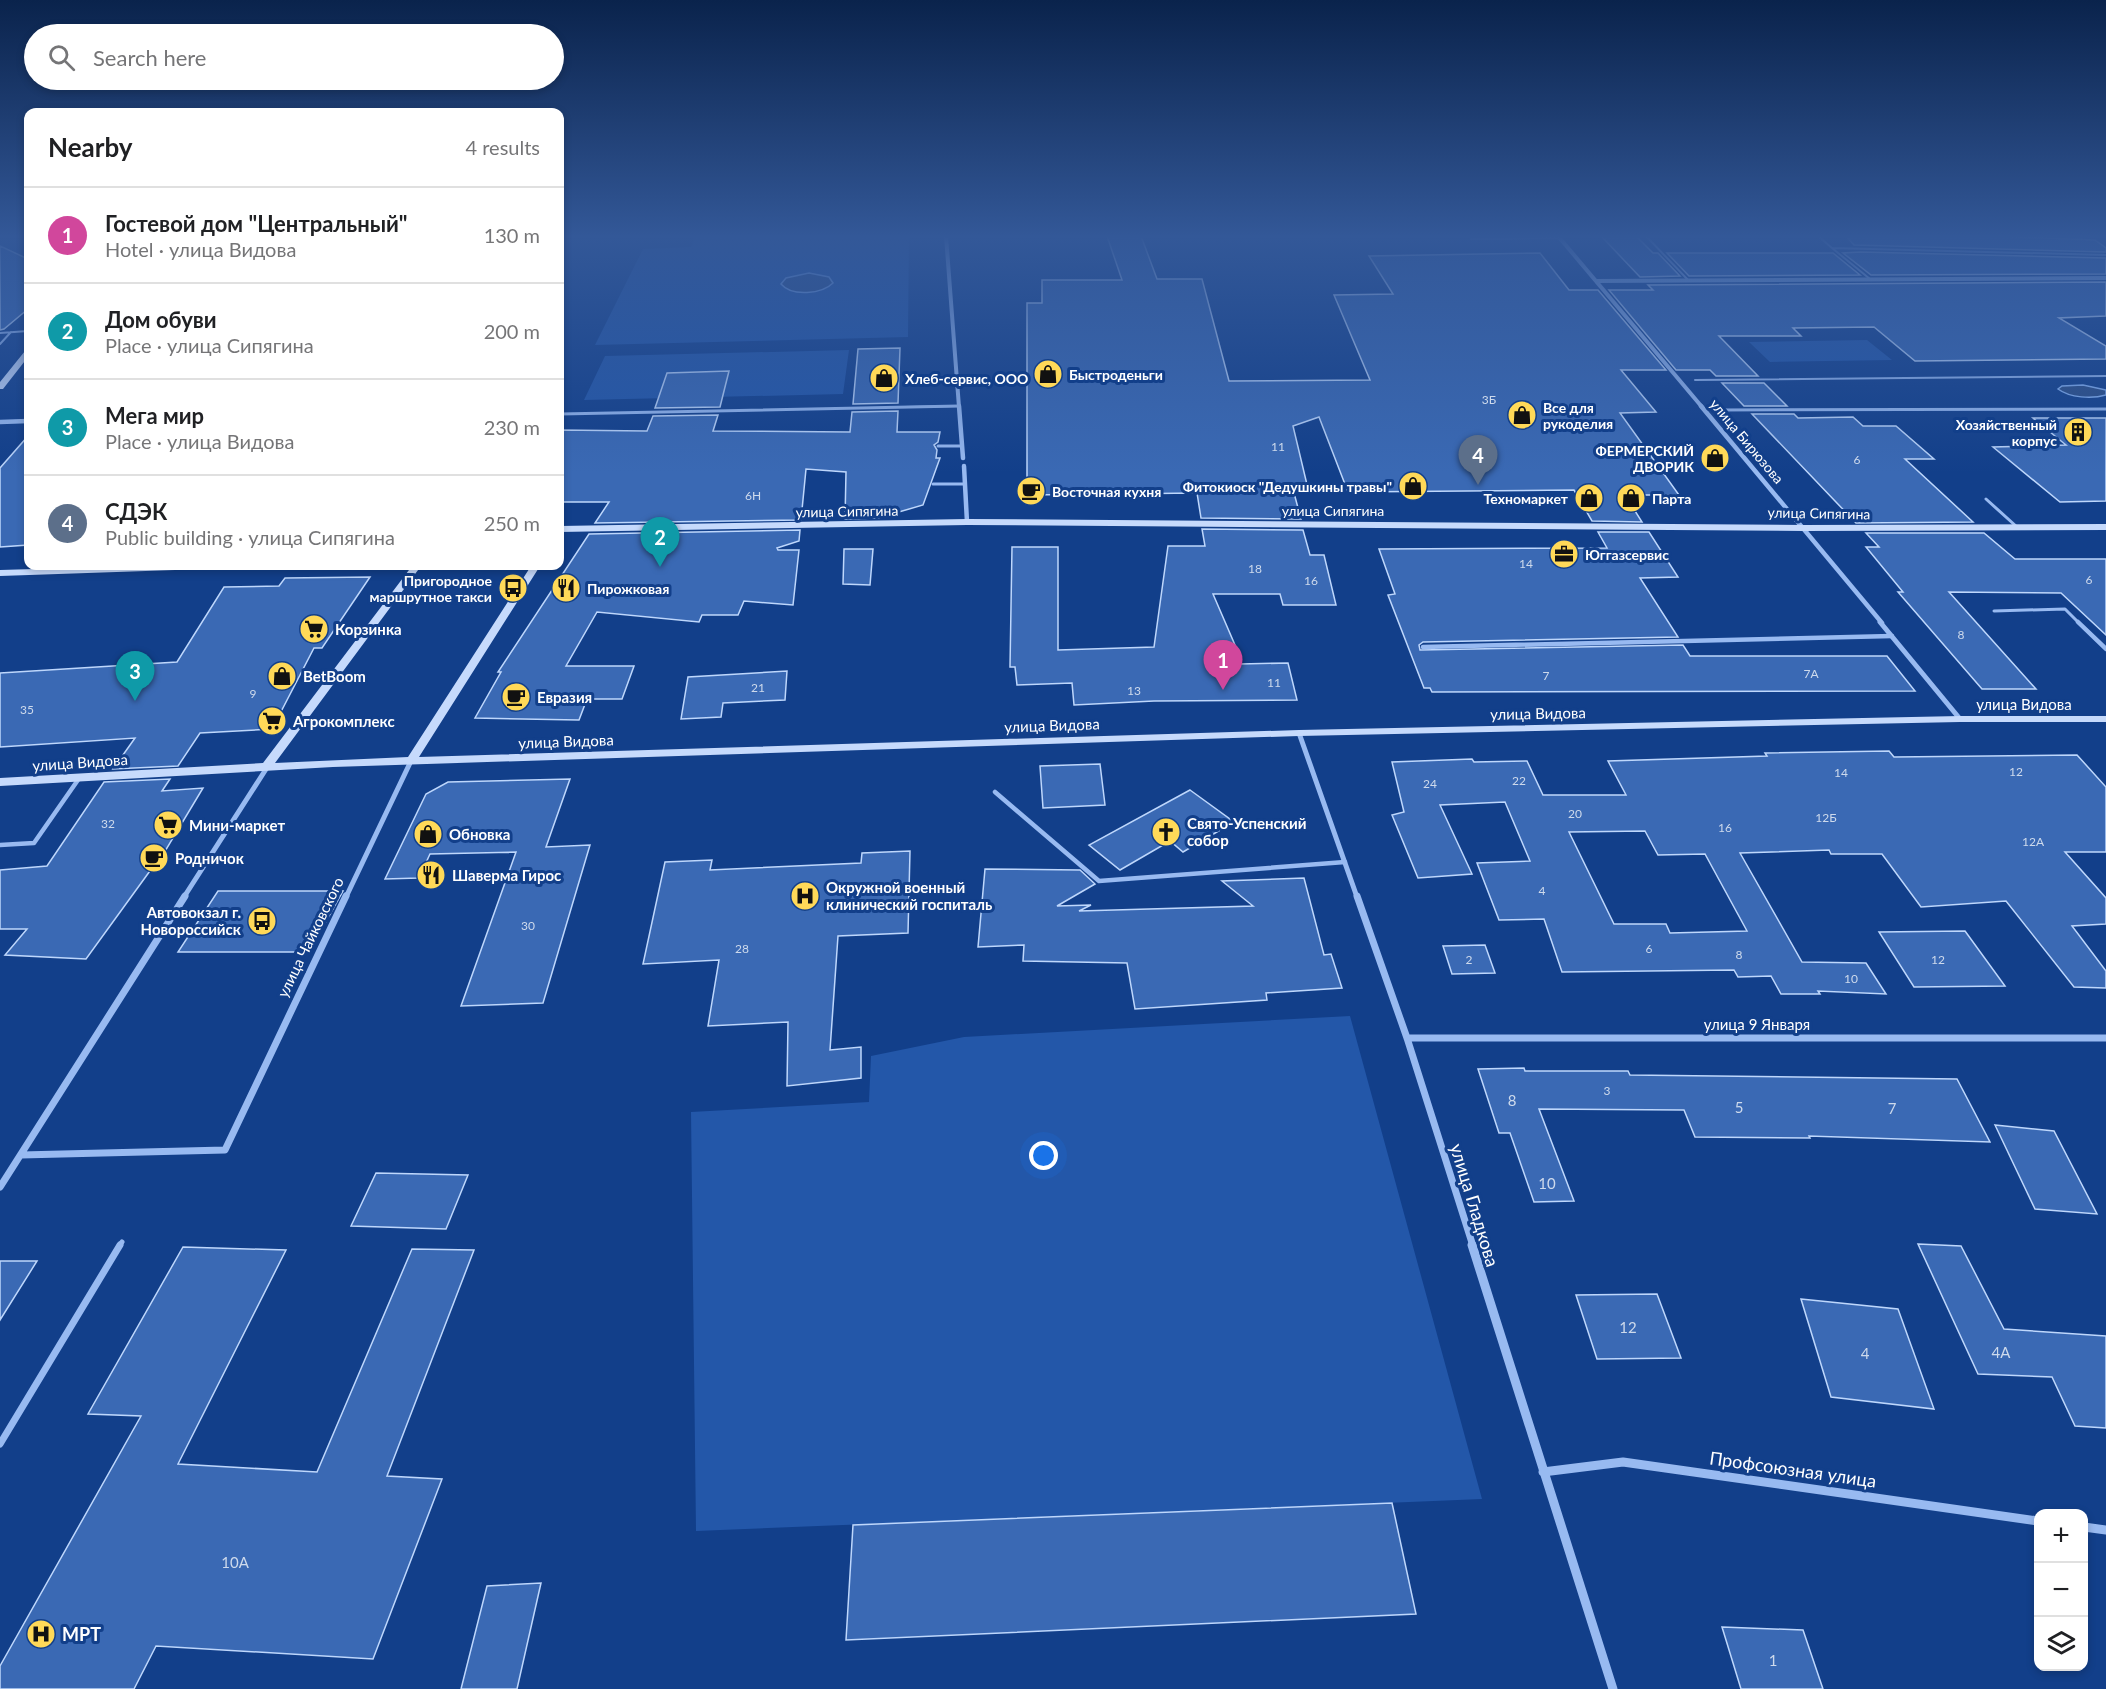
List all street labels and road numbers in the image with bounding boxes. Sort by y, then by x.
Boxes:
street label: улица Бирюзова [1707,395,1787,487]
street label: улица Сипягина [796,502,899,520]
street label: улица Сипягина [1282,502,1384,519]
street label: улица Сипягина [1768,504,1871,522]
street label: улица Видова [1976,695,2072,713]
street label: улица Видова [1490,703,1586,723]
street label: улица Видова [1004,714,1100,736]
street label: улица Видова [518,730,614,752]
street label: улица Видова [32,750,128,774]
street label: улица Чайковского [273,874,347,1000]
street label: улица 9 Января [1704,1015,1810,1033]
street label: улица Гладкова [1446,1141,1504,1269]
street label: Профсоюзная улица [1708,1446,1878,1492]

